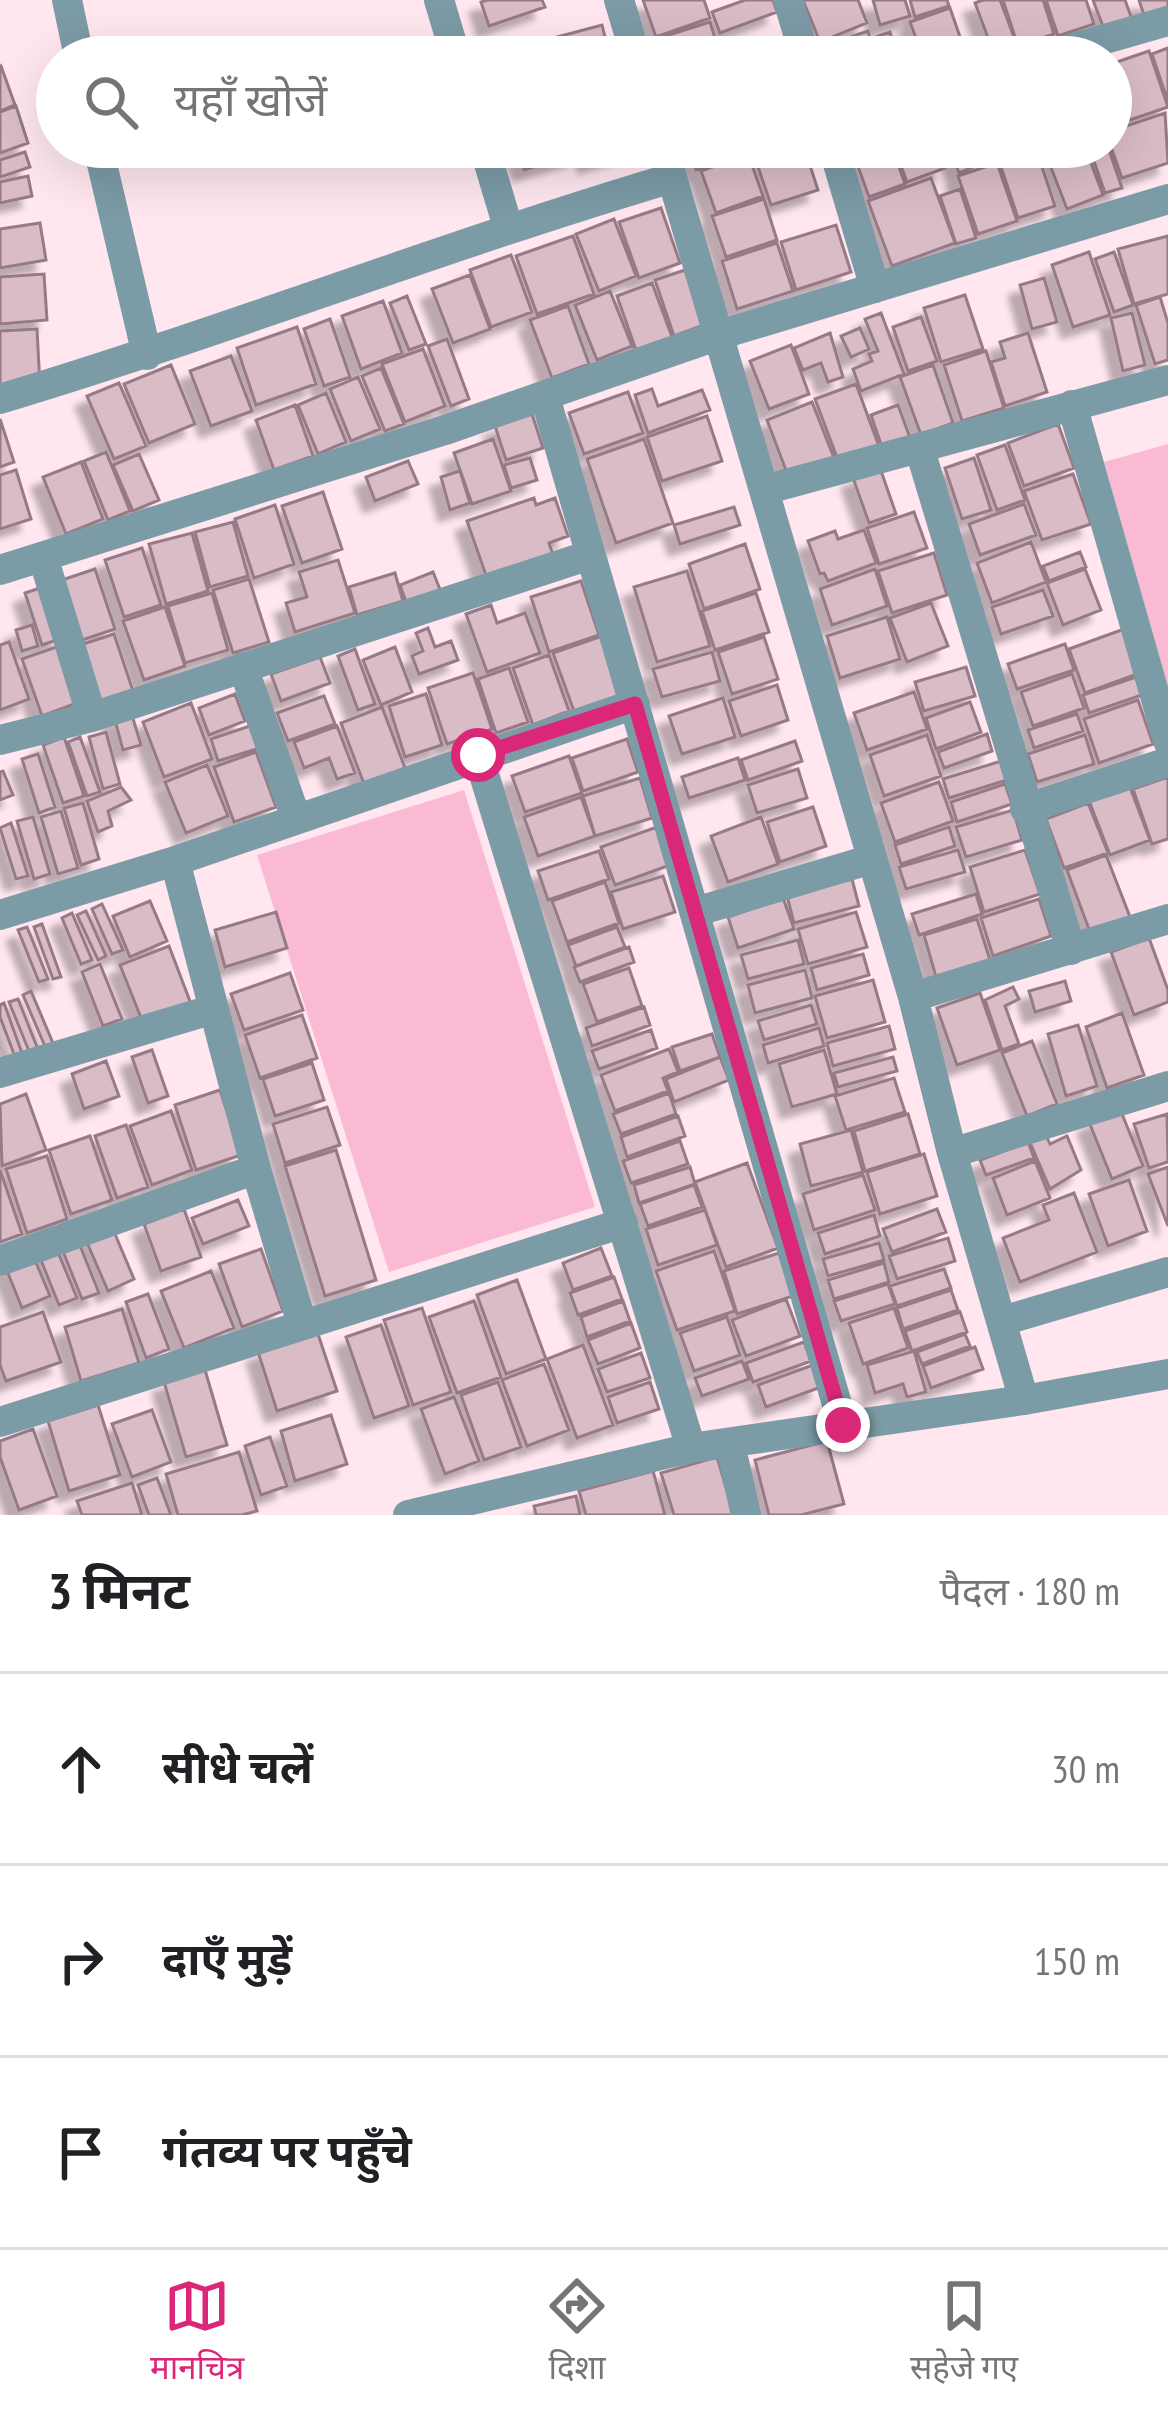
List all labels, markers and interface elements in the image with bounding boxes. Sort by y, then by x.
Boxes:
search box [36,36,1132,168]
icon: search [78,69,144,135]
text: यहाँ खोजें [174,70,327,128]
route start [451,728,505,782]
route end [816,1398,870,1452]
text: 3 मिनट [48,1557,190,1623]
text: पैदल · 180 m [940,1565,1120,1616]
icon: ahead [48,1736,114,1802]
text: सीधे चलें [162,1737,313,1795]
text: 30 m [1051,1743,1120,1794]
icon: right [48,1928,114,1994]
text: दाएँ मुड़ें [162,1929,292,1987]
text: 150 m [1034,1935,1120,1986]
icon: arrive [48,2120,114,2186]
text: गंतव्य पर पहुँचे [162,2121,412,2179]
tab: मानचित्र [150,2273,244,2392]
tab: दिशा [544,2273,610,2392]
tab: सहेजे गए [910,2273,1018,2392]

